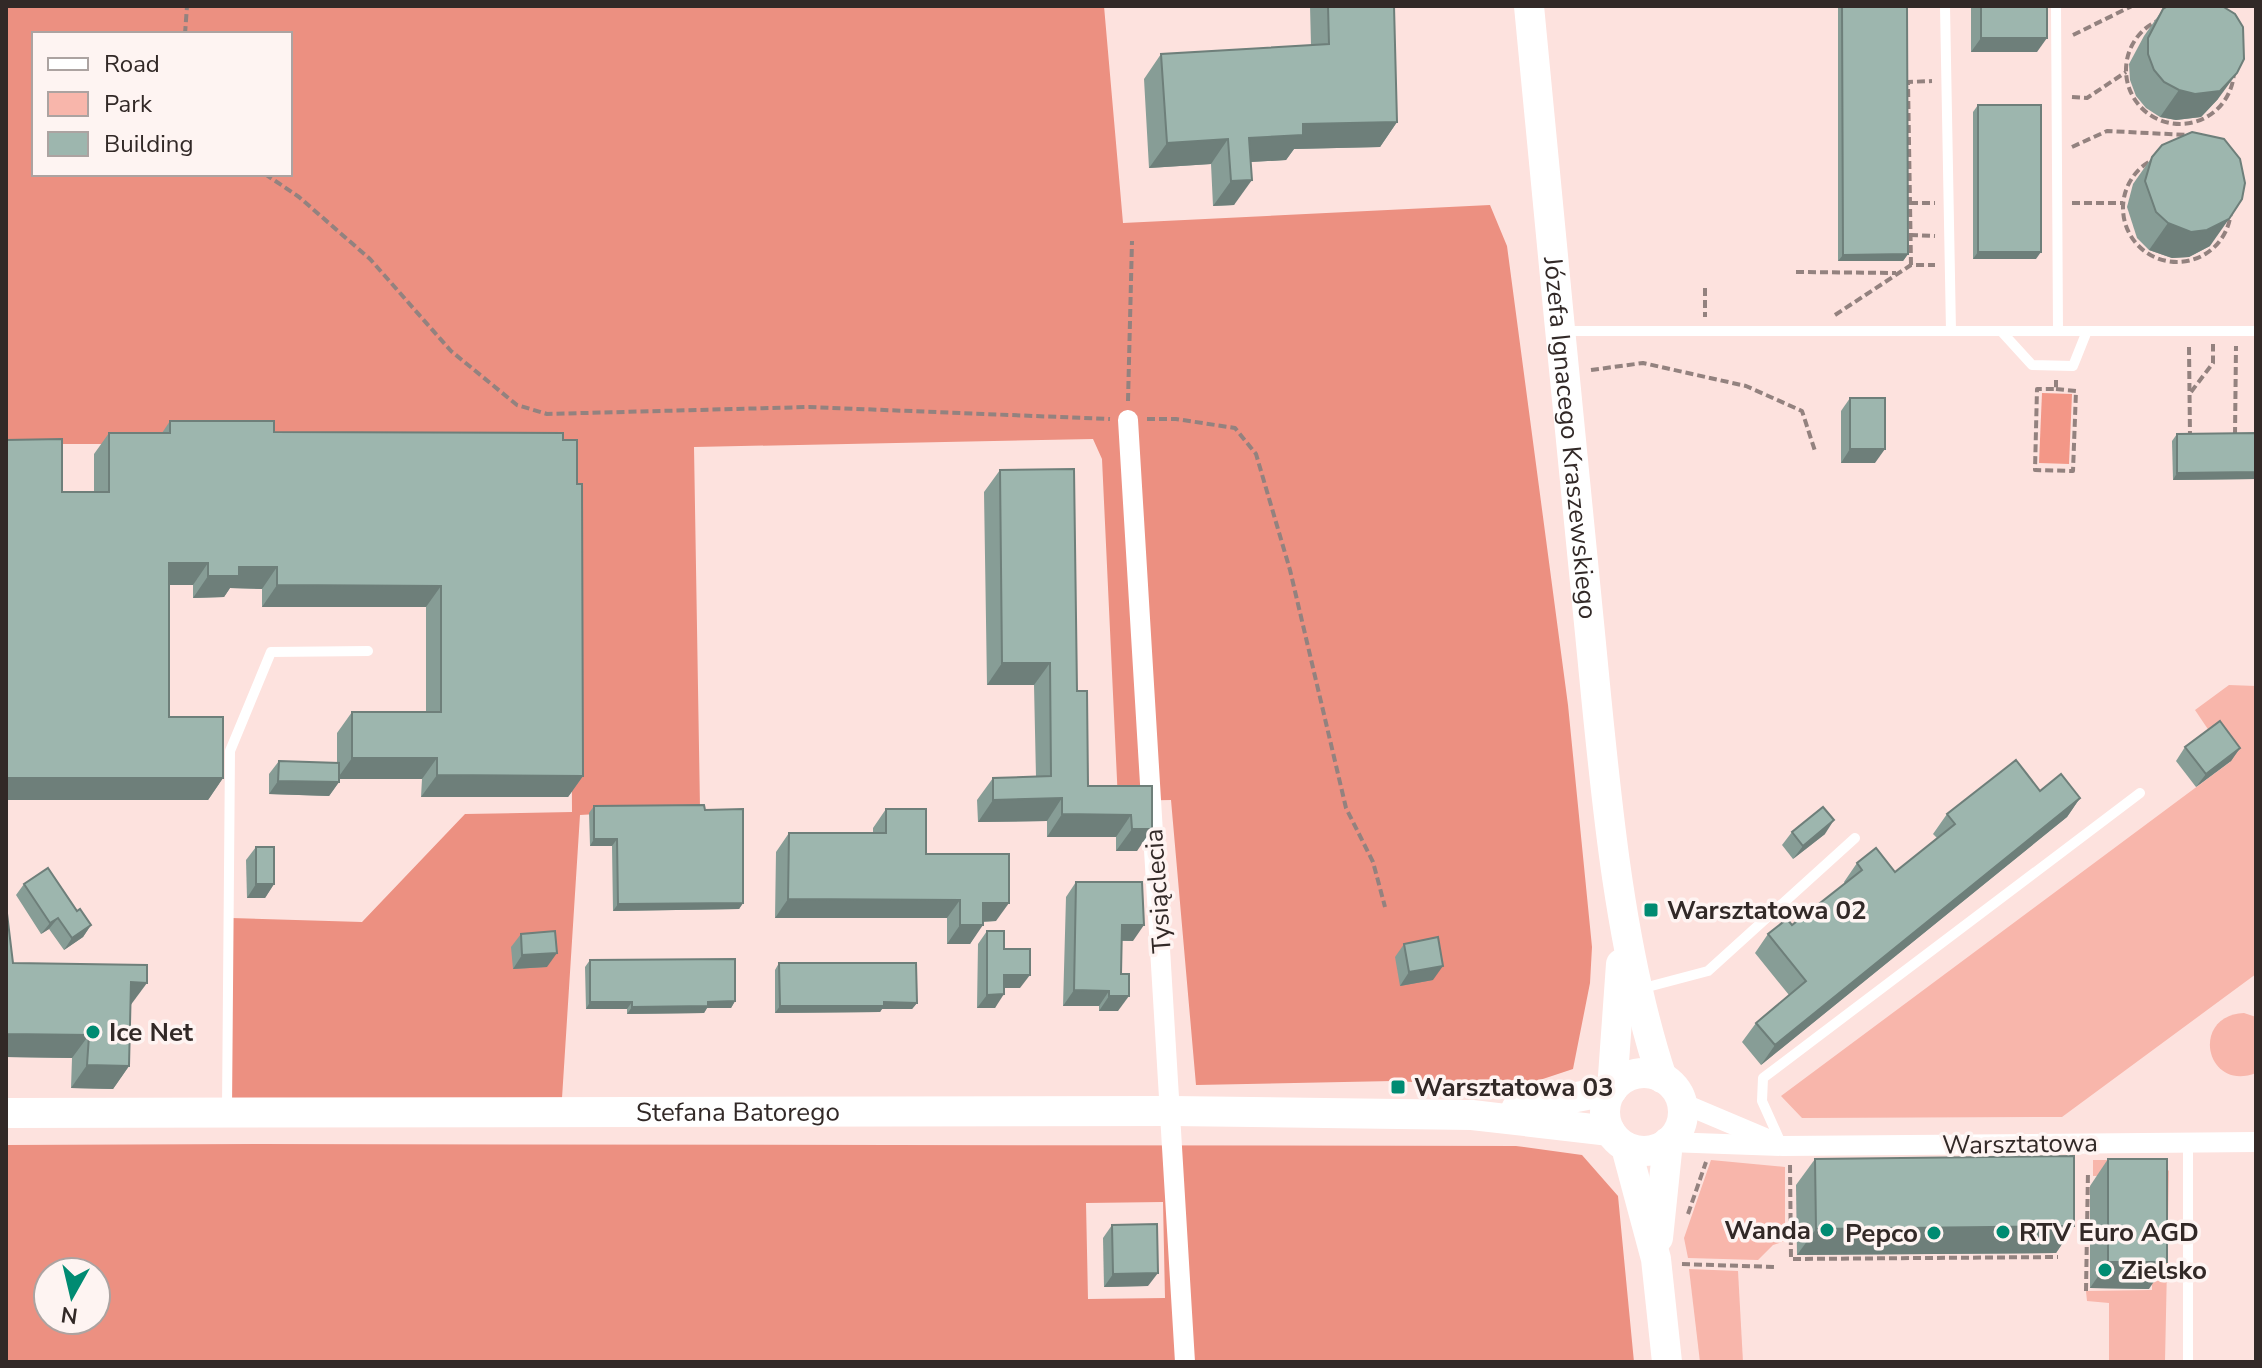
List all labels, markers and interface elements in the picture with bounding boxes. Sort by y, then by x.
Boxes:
legend [32,32,292,176]
text: Road [104,48,160,80]
text: Park [104,88,153,120]
text: Building [104,128,194,160]
street label: Józefa Ignacego Kraszewskiego [1535,254,1606,621]
street label: Tysiąclecia [1136,828,1180,954]
place label: Warsztatowa 02 [1667,893,1867,928]
marker: Warsztatowa 02 [1642,901,1660,919]
place label: Ice Net [109,1015,194,1050]
marker: Ice Net [84,1023,102,1041]
place label: Warsztatowa 03 [1414,1070,1614,1105]
marker: Warsztatowa 03 [1389,1078,1407,1096]
street label: Stefana Batorego [636,1094,840,1129]
street label: Warsztatowa [1942,1125,2098,1163]
place label: Wanda [1724,1213,1811,1248]
place label: RTV Euro AGD [2019,1215,2199,1250]
place label: Pepco [1845,1216,1918,1251]
marker: Wanda [1818,1221,1836,1239]
marker: RTV Euro AGD [1994,1223,2012,1241]
marker: Pepco [1925,1224,1943,1242]
place label: Zielsko [2121,1253,2207,1288]
north arrow [32,1256,112,1336]
marker: Zielsko [2096,1261,2114,1279]
text: N [59,1299,80,1331]

